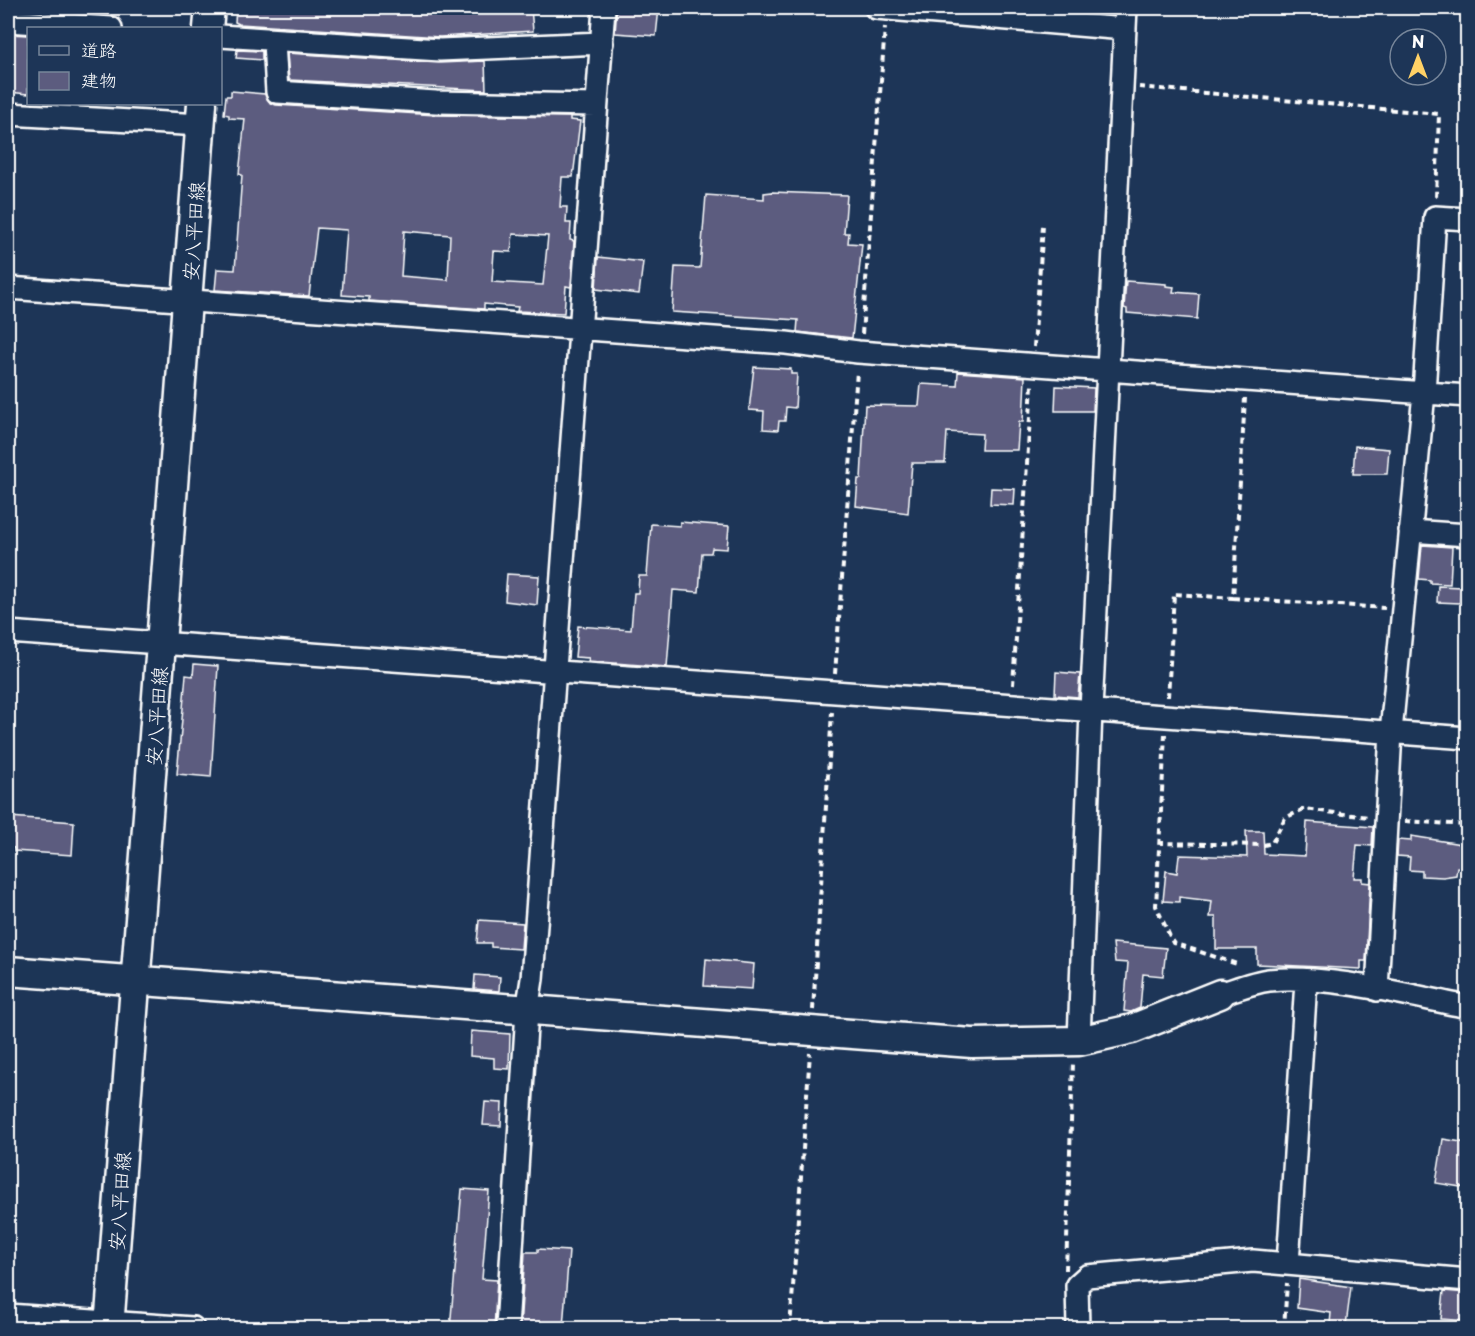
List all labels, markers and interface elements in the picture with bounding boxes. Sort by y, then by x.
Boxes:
legend [27,27,222,105]
north arrow [1388,27,1448,87]
text: N [1412,29,1424,53]
text: 道路 [81,36,117,63]
text: 建物 [81,66,117,93]
street label: 安八平田線 [175,180,211,282]
street label: 安八平田線 [138,665,174,767]
street label: 安八平田線 [101,1150,137,1252]

